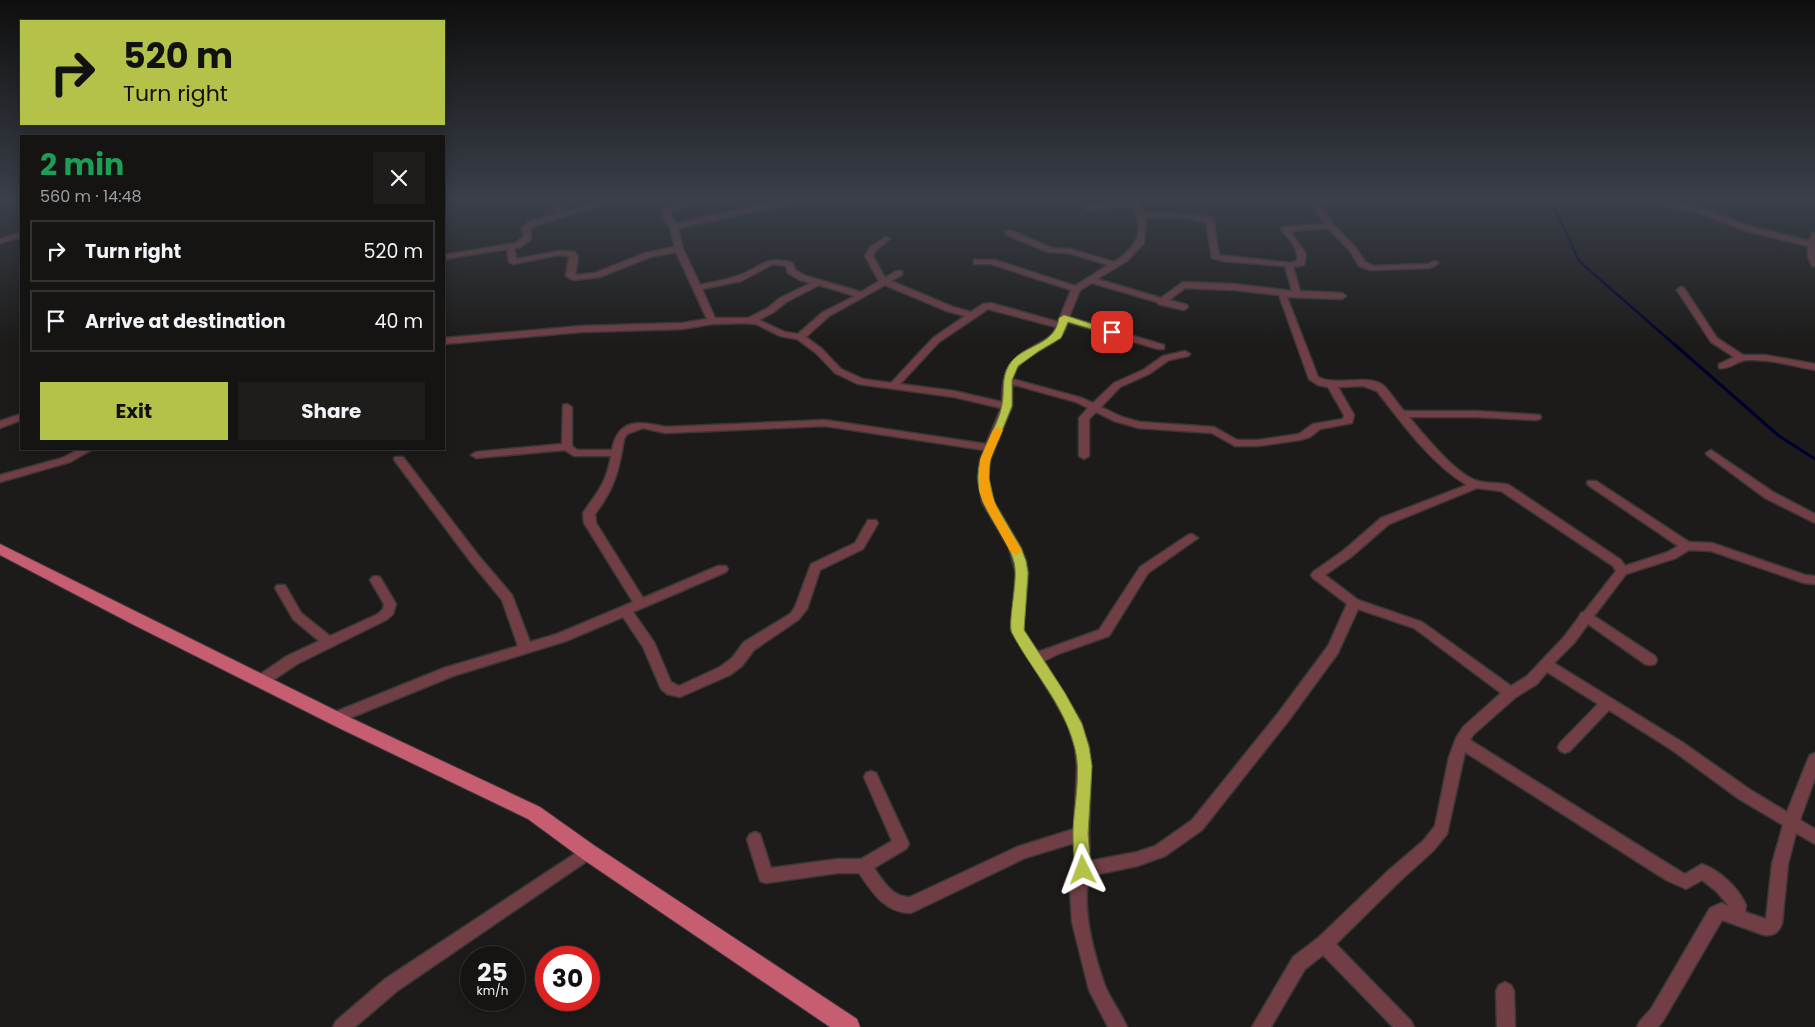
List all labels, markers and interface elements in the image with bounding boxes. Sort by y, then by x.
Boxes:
text: 520 m [123,31,233,80]
icon: right [40,40,105,105]
text: Turn right [123,78,228,109]
text: 2 min [40,143,124,186]
button: close [373,152,425,204]
text: 560 m · 14:48 [40,185,142,208]
icon: right [42,237,70,265]
text: Turn right [85,238,181,265]
text: 520 m [364,238,423,265]
icon: arrive [42,307,70,335]
text: Arrive at destination [85,308,286,335]
text: 40 m [374,308,423,335]
pin [1091,311,1133,353]
icon: arrive [1098,318,1126,346]
button: Exit [40,382,228,440]
button: Share [238,382,425,440]
position arrow [1056,843,1108,895]
speed limit sign: 30 [535,946,600,1011]
text: 25 [477,955,508,990]
text: km/h [477,982,508,999]

